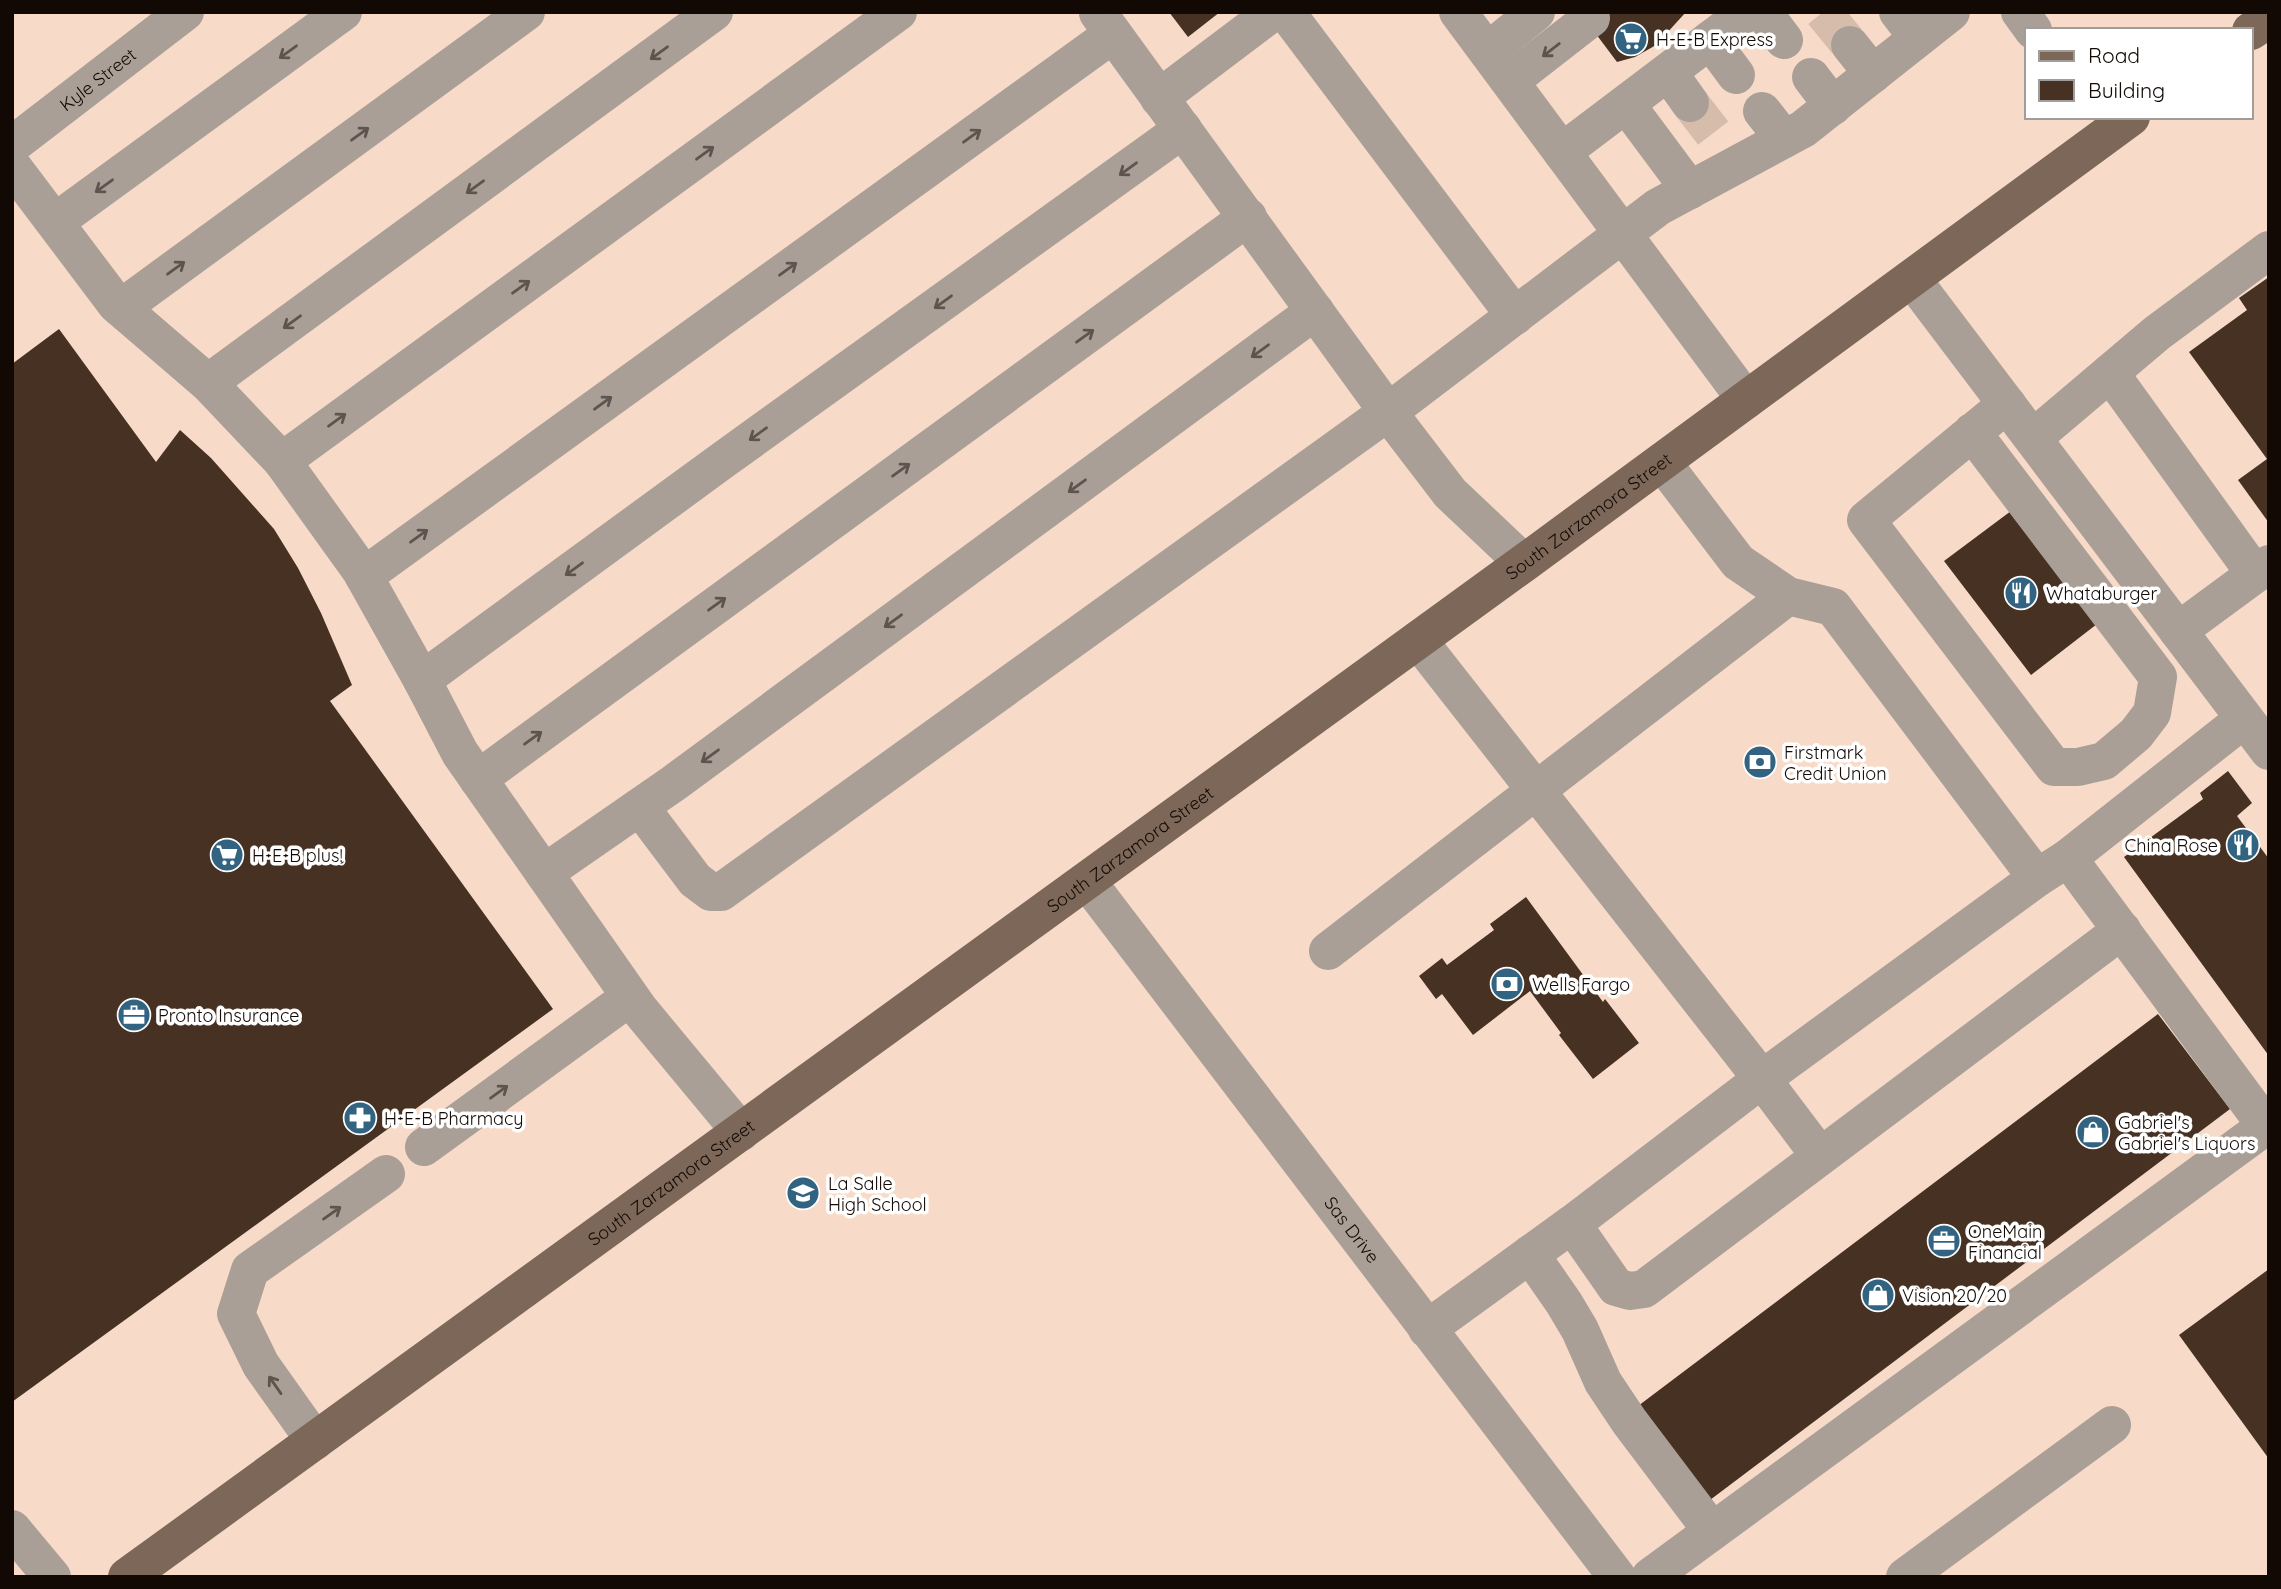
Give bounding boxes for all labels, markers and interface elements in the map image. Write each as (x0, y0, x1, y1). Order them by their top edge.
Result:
supermarket icon: H-E-B Express (1612, 20, 1650, 58)
place label: H-E-B Express (1656, 28, 1773, 51)
legend (2025, 28, 2253, 119)
one-way arrow (1542, 42, 1560, 57)
text: Road (2088, 42, 2140, 68)
street label: Kyle Street (55, 43, 140, 116)
one-way arrow (279, 45, 297, 60)
one-way arrow (650, 45, 669, 60)
text: Building (2088, 77, 2165, 103)
one-way arrow (350, 126, 369, 141)
one-way arrow (962, 129, 981, 143)
one-way arrow (695, 145, 714, 160)
one-way arrow (1118, 161, 1137, 176)
one-way arrow (95, 179, 114, 194)
one-way arrow (466, 180, 485, 194)
one-way arrow (166, 260, 185, 275)
one-way arrow (778, 262, 797, 277)
one-way arrow (511, 279, 530, 294)
one-way arrow (934, 295, 953, 309)
one-way arrow (283, 314, 302, 329)
one-way arrow (1075, 329, 1094, 343)
one-way arrow (1251, 344, 1270, 359)
one-way arrow (593, 396, 612, 410)
one-way arrow (327, 413, 346, 428)
one-way arrow (749, 427, 768, 442)
street label: South Zarzamora Street (1501, 447, 1676, 584)
one-way arrow (891, 463, 910, 478)
one-way arrow (1068, 479, 1086, 494)
one-way arrow (409, 529, 428, 543)
one-way arrow (565, 561, 584, 576)
restaurant icon: Whataburger (2002, 574, 2040, 612)
place label: Whataburger (2046, 582, 2157, 605)
one-way arrow (707, 597, 726, 612)
one-way arrow (885, 614, 903, 629)
one-way arrow (524, 731, 542, 746)
place label: Firstmark Credit Union (1784, 741, 1887, 785)
bank icon: Firstmark Credit Union (1741, 743, 1779, 781)
one-way arrow (701, 749, 720, 764)
street label: South Zarzamora Street (1042, 781, 1218, 917)
restaurant icon: China Rose (2224, 826, 2262, 864)
place label: China Rose (2124, 834, 2218, 857)
supermarket icon: H-E-B plus! (208, 836, 246, 874)
place label: H-E-B plus! (252, 844, 343, 867)
bank icon: Wells Fargo (1488, 965, 1526, 1003)
place label: Wells Fargo (1532, 973, 1630, 996)
office icon: Pronto Insurance (115, 996, 153, 1034)
place label: Pronto Insurance (158, 1004, 299, 1027)
one-way arrow (489, 1085, 508, 1099)
pharmacy icon: H-E-B Pharmacy (341, 1099, 379, 1137)
place label: H-E-B Pharmacy (384, 1107, 524, 1130)
place label: Gabriel's Gabriel's Liquors (2118, 1111, 2255, 1155)
shop icon: Gabriel's Gabriel's Liquors (2074, 1113, 2112, 1151)
street label: South Zarzamora Street (583, 1114, 759, 1250)
place label: La Salle High School (828, 1172, 927, 1216)
school or university icon: La Salle High School (784, 1174, 822, 1212)
street label: Sas Drive (1320, 1192, 1385, 1267)
one-way arrow (322, 1206, 341, 1220)
place label: OneMain Financial (1968, 1220, 2042, 1264)
office icon: OneMain Financial (1925, 1222, 1963, 1260)
shop icon: Vision 20/20 (1859, 1276, 1897, 1314)
place label: Vision 20/20 (1902, 1284, 2007, 1307)
one-way arrow (268, 1376, 282, 1395)

